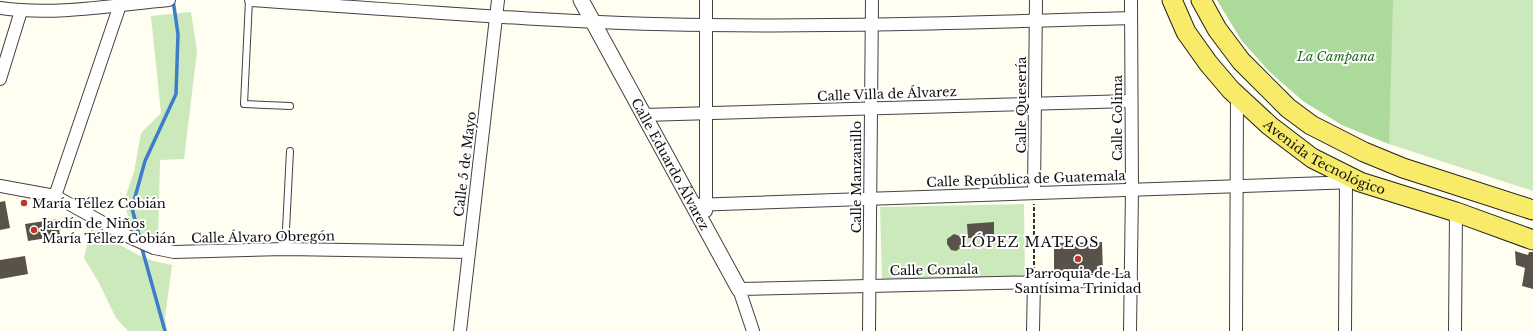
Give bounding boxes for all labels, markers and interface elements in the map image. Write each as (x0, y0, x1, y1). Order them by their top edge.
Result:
park label: La Campana (1296, 48, 1375, 65)
street label: Calle Quesería (1013, 56, 1030, 153)
street label: Calle Colima (1109, 74, 1126, 161)
street label: Calle Villa de Álvarez (817, 83, 957, 105)
street label: Calle Eduardo Álvarez (628, 95, 714, 233)
street label: Calle 5 de Mayo (450, 110, 480, 218)
street label: Avenida Tecnológico (1259, 115, 1388, 198)
street label: Calle Manzanillo (848, 121, 865, 233)
street label: Calle República de Guatemala (926, 167, 1127, 191)
place label: María Téllez Cobián (32, 195, 166, 212)
marker: María Téllez Cobián (19, 198, 29, 208)
place label: Jardín de Niños María Téllez Cobián (40, 215, 176, 247)
marker: Jardín de Niños María Téllez Cobián (29, 225, 39, 235)
street label: Calle Álvaro Obregón (191, 227, 335, 247)
district label: LÓPEZ MATEOS (961, 233, 1099, 251)
marker: Parroquia de La Santísima Trinidad (1073, 254, 1083, 264)
street label: Calle Comala (889, 261, 979, 279)
place label: Parroquia de La Santísima Trinidad (1015, 265, 1142, 297)

